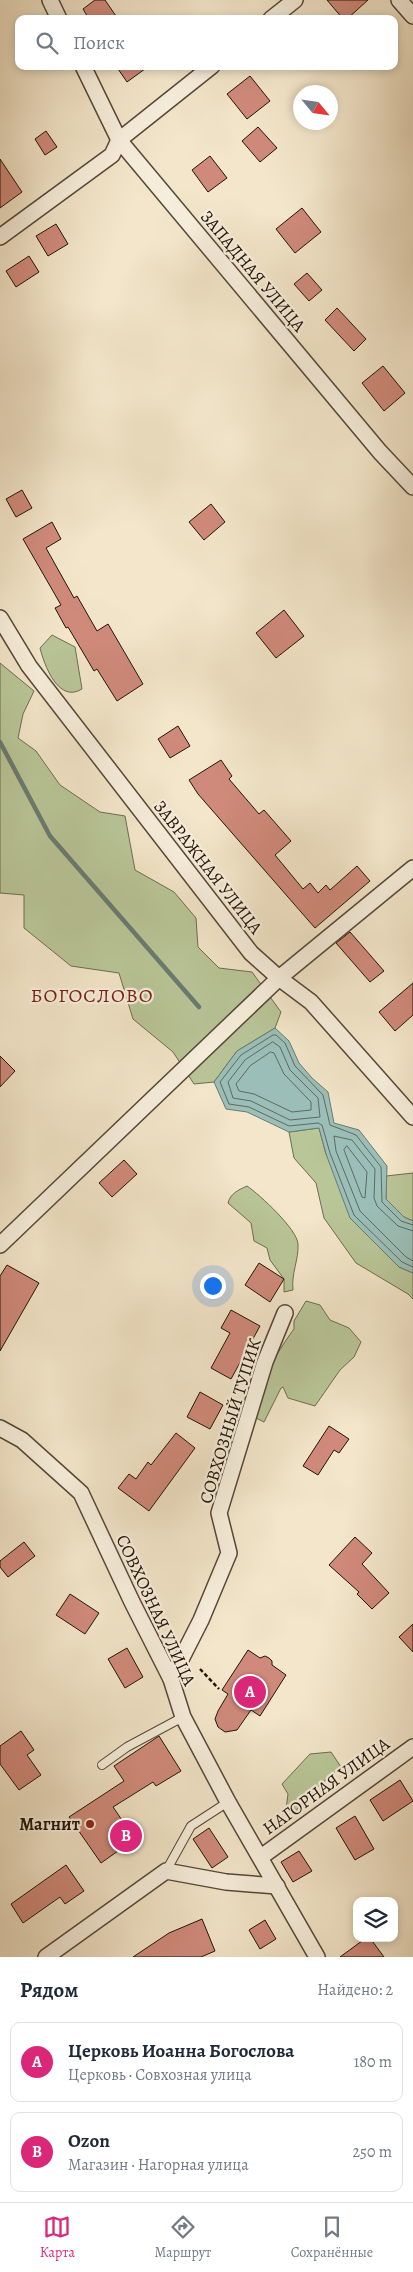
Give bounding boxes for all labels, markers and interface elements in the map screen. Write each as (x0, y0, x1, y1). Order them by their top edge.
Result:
search box (15, 15, 398, 70)
icon: search (33, 29, 61, 57)
text: Поиск (73, 30, 125, 56)
north arrow (293, 85, 338, 130)
street label: ЗАПАДНАЯ УЛИЦА (195, 205, 311, 337)
street label: ЗАВРАЖНАЯ УЛИЦА (148, 795, 268, 939)
district label: БОГОСЛОВО (30, 982, 154, 1009)
your location (200, 1273, 226, 1299)
street label: СОВХОЗНЫЙ ТУПИК (193, 1335, 267, 1506)
street label: СОВХОЗНАЯ УЛИЦА (110, 1531, 202, 1690)
pin: A (234, 1673, 266, 1711)
street label: НАГОРНАЯ УЛИЦА (258, 1732, 395, 1840)
place label: Магнит (19, 1812, 80, 1836)
pin: B (110, 1817, 142, 1855)
marker: Магнит (84, 1818, 96, 1830)
map controls (353, 1897, 398, 1942)
button: layers (353, 1897, 398, 1942)
text: Рядом (20, 1976, 78, 2004)
text: Найдено: 2 (317, 1979, 393, 2001)
text: Церковь Иоанна Богослова (68, 2038, 294, 2064)
text: A (32, 2051, 42, 2073)
text: 180 m (354, 2051, 392, 2073)
text: Церковь · Совхозная улица (68, 2064, 252, 2086)
text: Ozon (68, 2128, 110, 2154)
text: B (32, 2141, 42, 2163)
text: 250 m (353, 2141, 392, 2163)
text: Магазин · Нагорная улица (68, 2154, 249, 2176)
tab: Карта (40, 2213, 75, 2262)
tab: Маршрут (155, 2213, 211, 2262)
tab: Сохранённые (291, 2213, 373, 2262)

